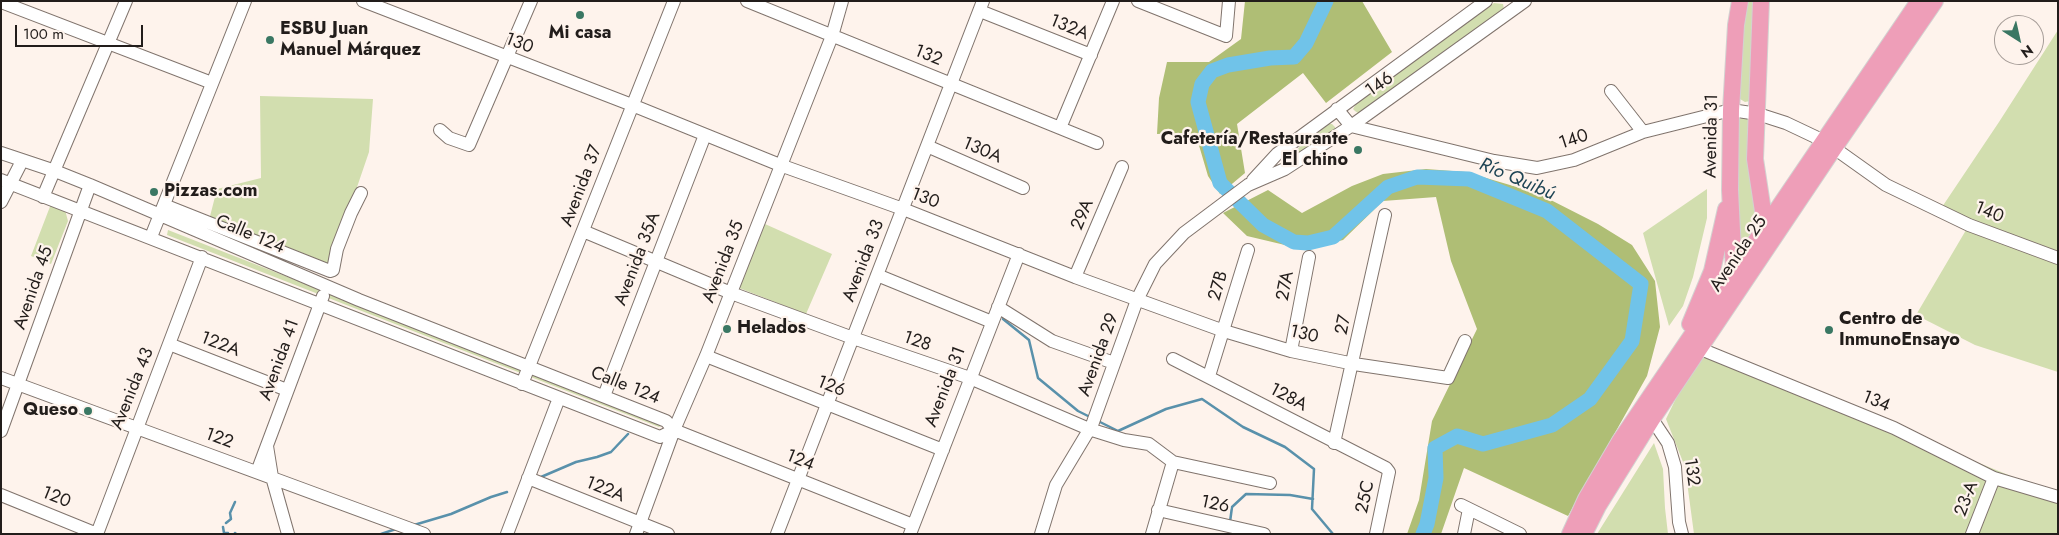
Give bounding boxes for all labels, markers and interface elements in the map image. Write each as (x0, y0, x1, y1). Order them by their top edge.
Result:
marker: Mi casa (574, 9, 586, 21)
street label: 132A (1046, 10, 1092, 46)
scale bar (18, 15, 145, 47)
north arrow (1994, 15, 2044, 65)
place label: ESBU Juan Manuel Márquez (280, 19, 421, 62)
text: 100 m (23, 23, 64, 45)
place label: Mi casa (549, 23, 611, 45)
street label: 130 (502, 29, 536, 59)
marker: ESBU Juan Manuel Márquez (264, 34, 276, 46)
text: N (2017, 40, 2037, 63)
street label: 132 (911, 41, 945, 71)
street label: 146 (1362, 68, 1398, 102)
street label: Avenida 31 (1700, 94, 1724, 178)
street label: 140 (1557, 125, 1591, 155)
place label: Cafetería/Restaurante El chino (1161, 129, 1348, 172)
street label: 130A (959, 133, 1005, 169)
street label: Avenida 37 (557, 142, 607, 230)
marker: Cafetería/Restaurante El chino (1352, 144, 1364, 156)
water label: Río Quibú (1476, 154, 1558, 206)
place label: Pizzas.com (164, 181, 257, 203)
street label: 130 (908, 184, 942, 214)
marker: Pizzas.com (148, 186, 160, 198)
street label: 29A (1067, 196, 1099, 234)
street label: 140 (1971, 197, 2007, 229)
street label: Avenida 35A (610, 209, 666, 309)
street label: Calle 124 (212, 211, 288, 259)
street label: Avenida 25 (1706, 212, 1772, 296)
street label: Avenida 33 (839, 217, 889, 305)
street label: Avenida 35 (698, 218, 750, 306)
street label: Avenida 45 (10, 243, 58, 333)
street label: 27B (1205, 269, 1233, 303)
street label: 27A (1273, 269, 1299, 303)
place label: Centro de InmunoEnsayo (1839, 309, 1960, 352)
street label: Avenida 29 (1074, 310, 1124, 400)
street label: 27 (1331, 313, 1357, 337)
street label: Avenida 41 (255, 316, 305, 404)
place label: Helados (737, 318, 806, 340)
street label: 130 (1288, 321, 1320, 349)
marker: Helados (721, 323, 733, 335)
marker: Centro de InmunoEnsayo (1823, 324, 1835, 336)
street label: 128 (900, 327, 934, 357)
street label: 122A (197, 328, 243, 362)
street label: Avenida 31 (921, 344, 971, 430)
street label: Avenida 43 (107, 345, 159, 433)
street label: Calle 124 (587, 362, 663, 410)
street label: 126 (814, 372, 848, 402)
street label: 128A (1265, 379, 1311, 417)
street label: 134 (1859, 387, 1893, 417)
place label: Queso (23, 400, 78, 422)
marker: Queso (82, 405, 94, 417)
street label: 122 (202, 424, 236, 454)
street label: 124 (783, 446, 817, 476)
street label: 132 (1678, 457, 1704, 487)
street label: 122A (582, 472, 628, 508)
street label: 23-A (1951, 478, 1983, 520)
street label: 25C (1352, 479, 1380, 515)
street label: 120 (38, 483, 74, 513)
street label: 126 (1199, 491, 1231, 519)

